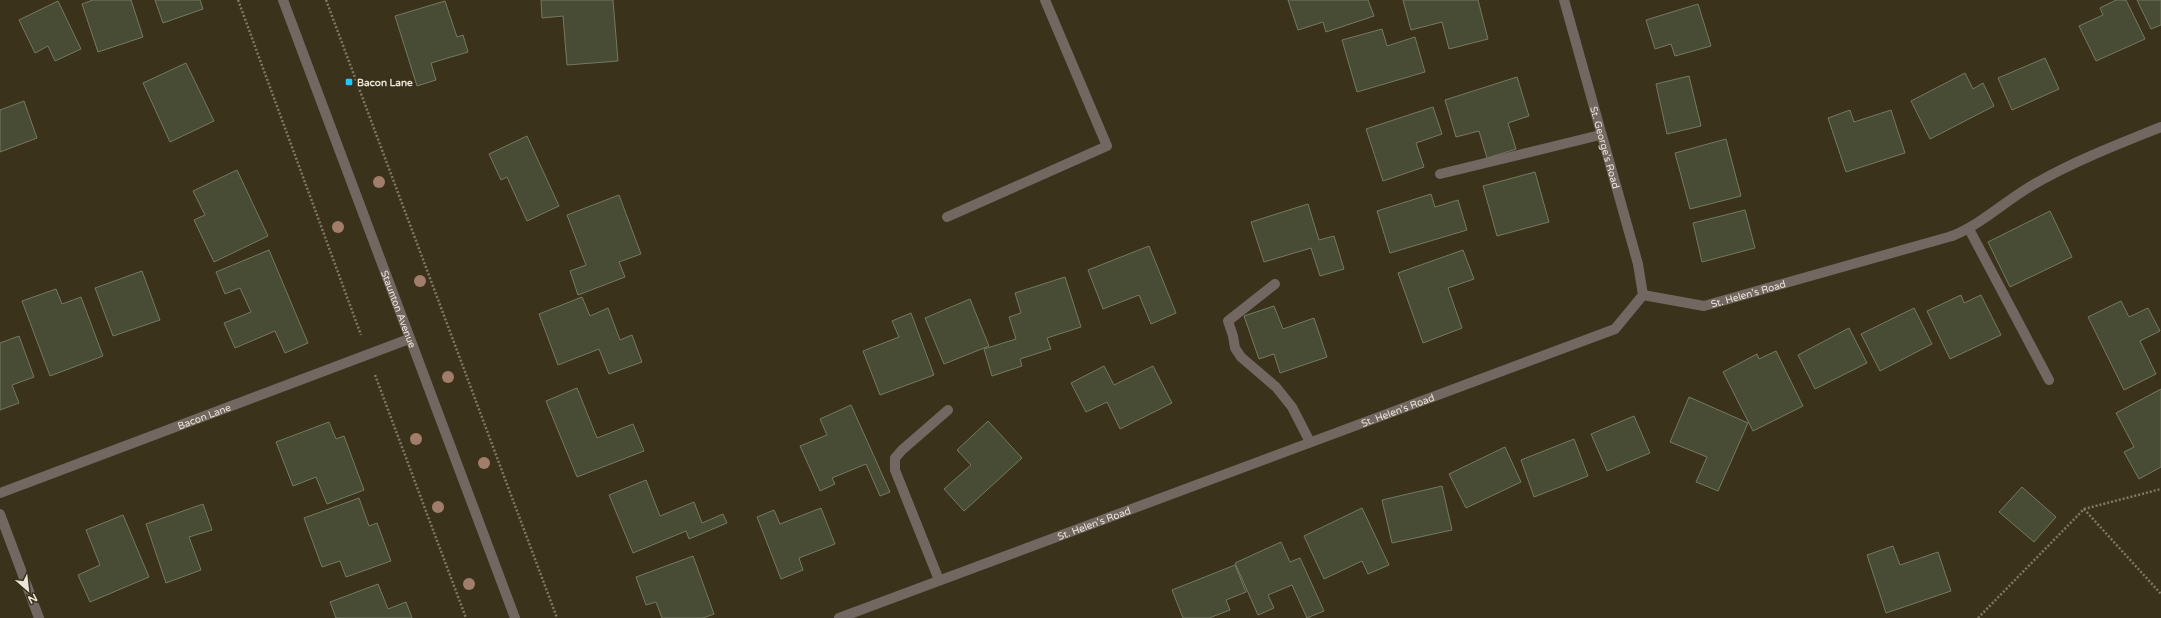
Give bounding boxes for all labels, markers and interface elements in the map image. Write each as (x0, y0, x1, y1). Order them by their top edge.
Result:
marker: Bacon Lane (344, 77, 354, 87)
place label: Bacon Lane (357, 77, 413, 89)
street label: St. George's Road (1587, 105, 1622, 190)
street label: Staunton Avenue (378, 269, 418, 350)
street label: St. Helen's Road (1710, 278, 1787, 311)
street label: St. Helen's Road (1360, 392, 1436, 430)
street label: Bacon Lane (176, 402, 233, 433)
street label: St. Helen's Road (1056, 505, 1132, 543)
north arrow (8, 570, 48, 610)
text: N (26, 591, 39, 606)

